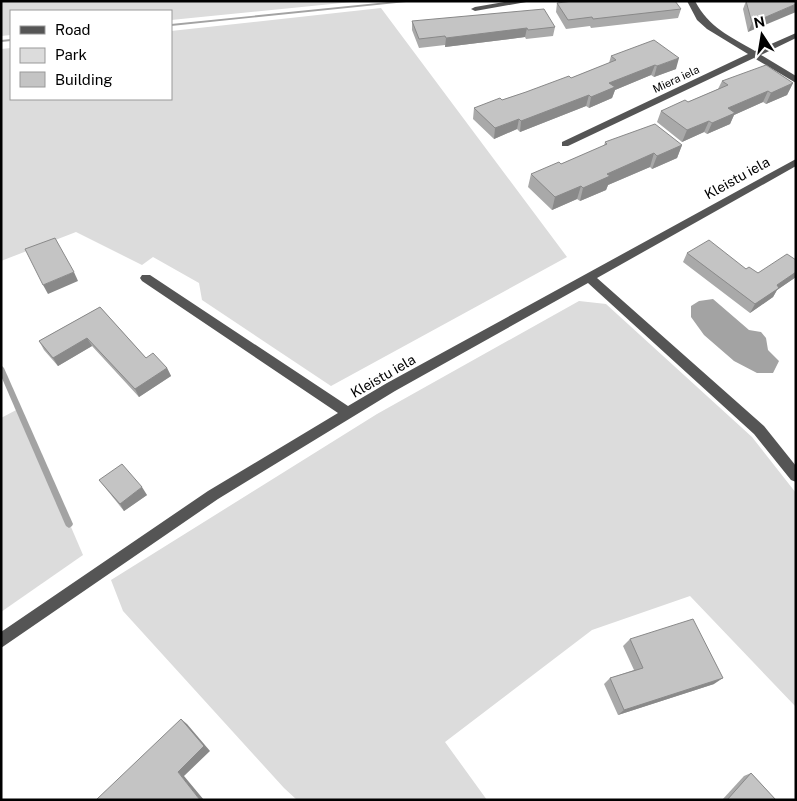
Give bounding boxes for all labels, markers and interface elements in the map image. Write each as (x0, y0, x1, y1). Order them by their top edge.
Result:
legend (10, 10, 172, 100)
north arrow (737, 10, 787, 60)
text: N (752, 13, 766, 31)
text: Road (55, 21, 91, 38)
text: Park (55, 46, 87, 63)
street label: Miera iela (651, 63, 701, 95)
text: Building (55, 71, 113, 88)
street label: Kleistu iela (702, 154, 772, 202)
street label: Kleistu iela (348, 351, 418, 401)

